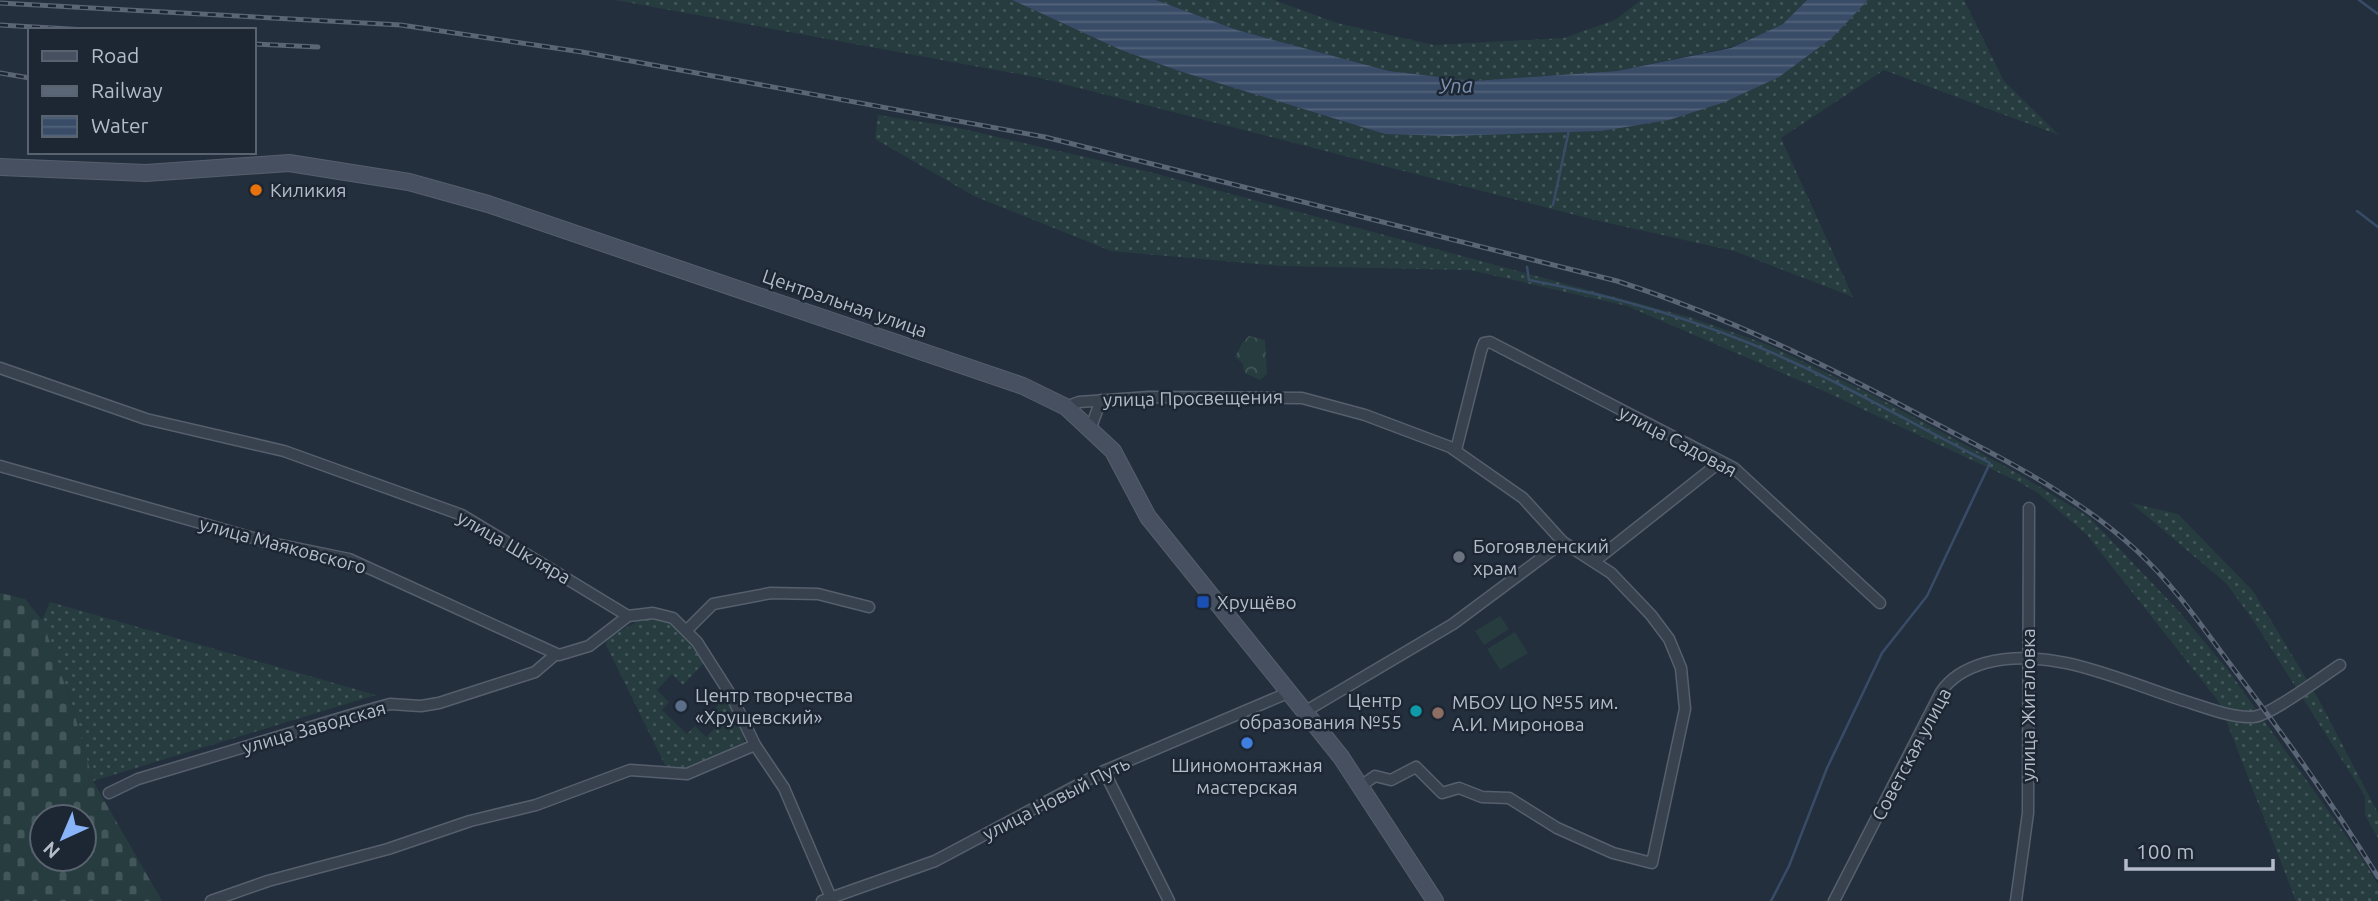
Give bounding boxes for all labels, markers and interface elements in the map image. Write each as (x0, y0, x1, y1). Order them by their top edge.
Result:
legend (28, 28, 256, 154)
text: Road (91, 43, 139, 67)
water label: Упа (1438, 72, 1473, 98)
text: Railway (91, 78, 163, 102)
text: Water (91, 113, 149, 137)
place label: Киликия (270, 179, 346, 201)
marker: Киликия (248, 182, 264, 198)
street label: Центральная улица (760, 264, 930, 342)
street label: улица Просвещения (1103, 385, 1283, 411)
street label: улица Садовая (1615, 401, 1741, 481)
street label: улица Шкляра (453, 506, 575, 588)
street label: улица Маяковского (197, 512, 369, 578)
place label: Богоявленский храм (1473, 535, 1609, 579)
marker: Богоявленский храм (1451, 549, 1467, 565)
place label: Хрущёво (1217, 591, 1297, 613)
marker: Хрущёво (1195, 594, 1211, 610)
street label: улица Жигаловка (2017, 628, 2039, 782)
place label: Центр творчества «Хрущевский» (695, 684, 853, 728)
street label: Советская улица (1867, 684, 1955, 824)
place label: Центр образования №55 (1239, 689, 1402, 733)
place label: МБОУ ЦО №55 им. А.И. Миронова (1452, 691, 1618, 735)
street label: улица Заводская (240, 696, 388, 758)
marker: Центр творчества «Хрущевский» (673, 698, 689, 714)
marker: Центр образования №55 (1408, 703, 1424, 719)
marker: МБОУ ЦО №55 им. А.И. Миронова (1430, 705, 1446, 721)
marker: Шиномонтажная мастерская (1239, 735, 1255, 751)
street label: улица Новый Путь (979, 751, 1133, 845)
place label: Шиномонтажная мастерская (1171, 754, 1323, 798)
north arrow (28, 803, 98, 873)
scale bar (2126, 828, 2273, 872)
text: N (38, 837, 64, 863)
text: 100 m (2136, 839, 2194, 863)

